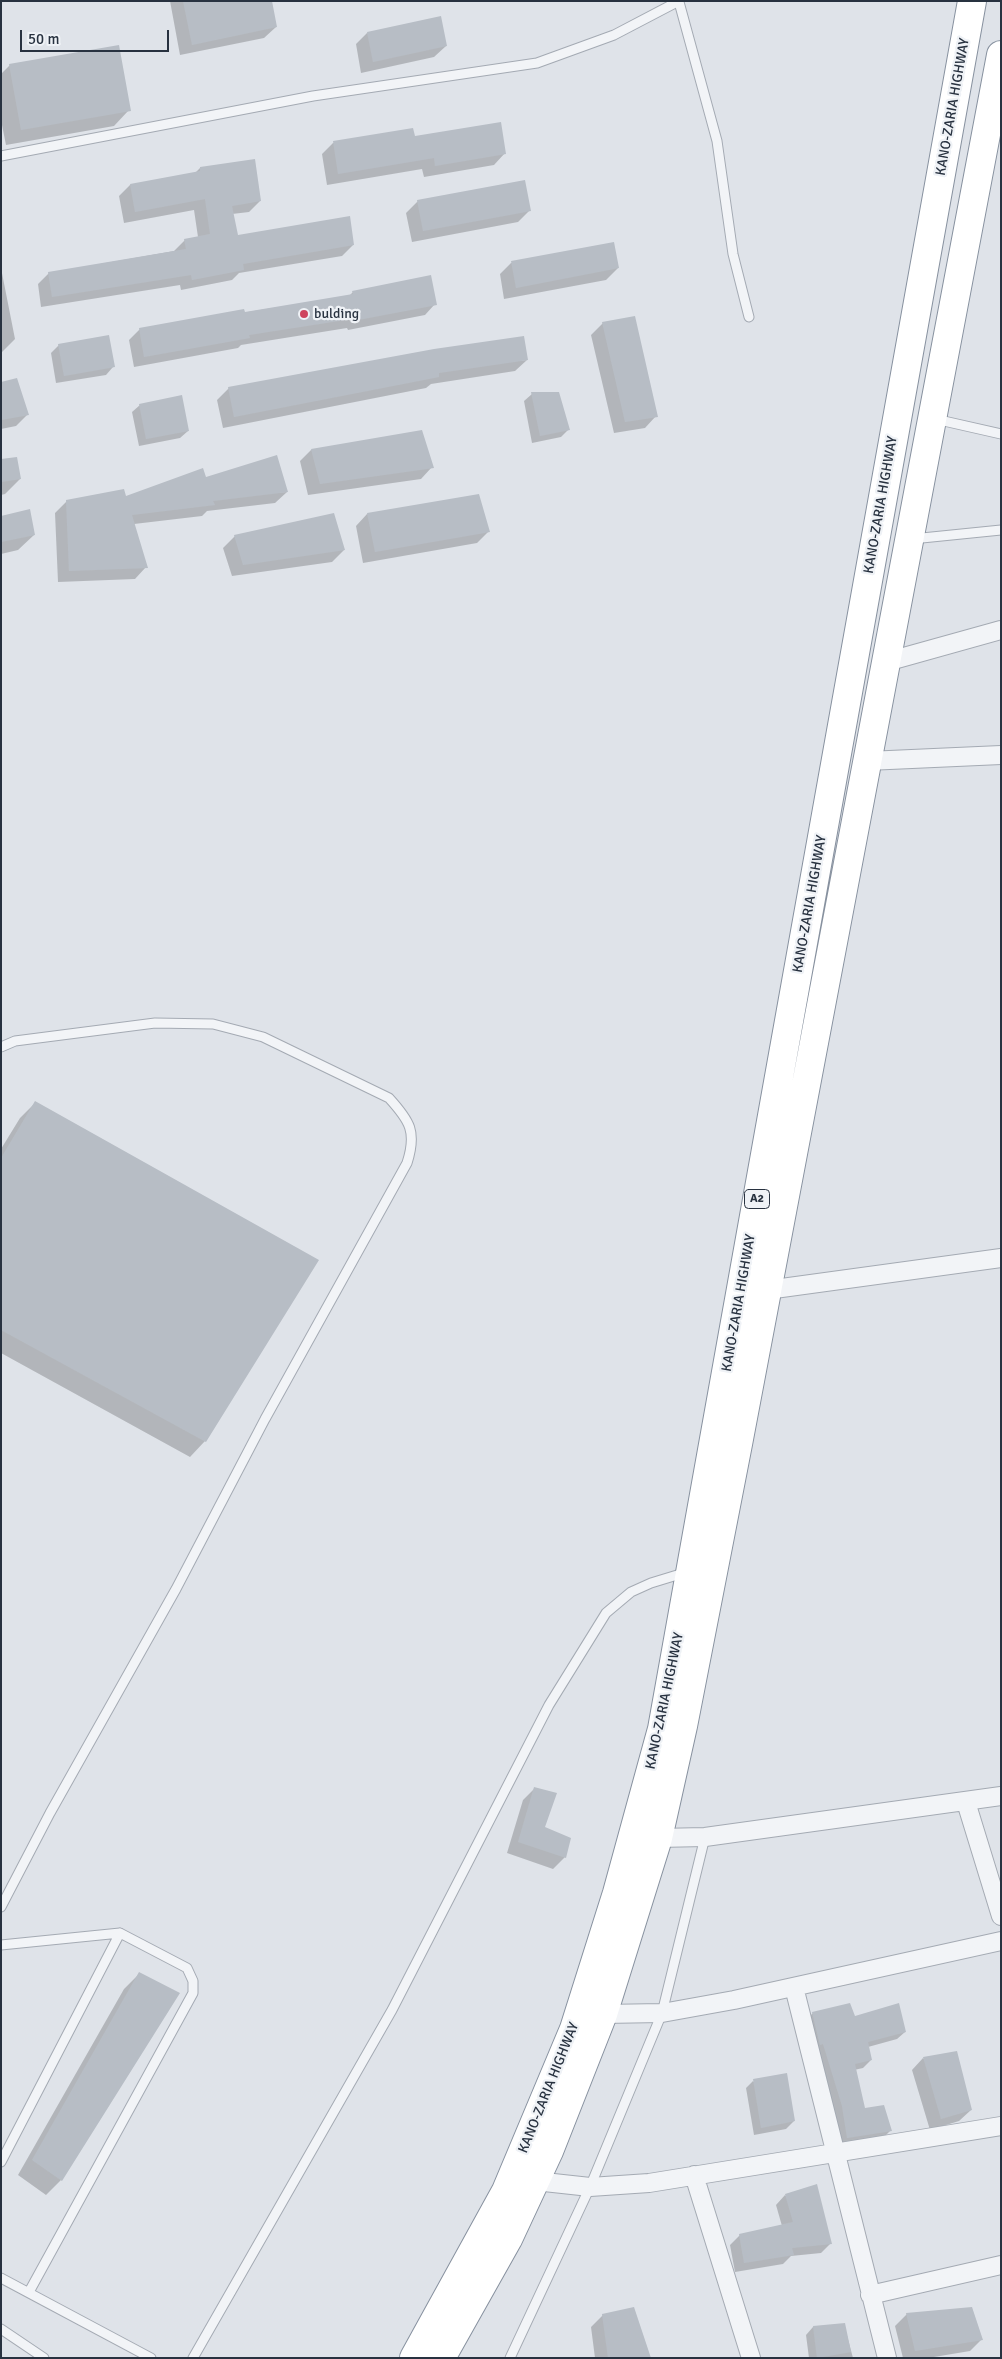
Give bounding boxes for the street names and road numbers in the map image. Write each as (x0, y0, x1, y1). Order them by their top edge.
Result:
street label: KANO-ZARIA HIGHWAY (933, 37, 973, 177)
street label: KANO-ZARIA HIGHWAY (861, 435, 901, 575)
street label: KANO-ZARIA HIGHWAY (790, 834, 830, 974)
road number: A2 (744, 1190, 770, 1208)
street label: KANO-ZARIA HIGHWAY (719, 1233, 759, 1373)
street label: KANO-ZARIA HIGHWAY (642, 1631, 688, 1771)
street label: KANO-ZARIA HIGHWAY (515, 2020, 583, 2156)

